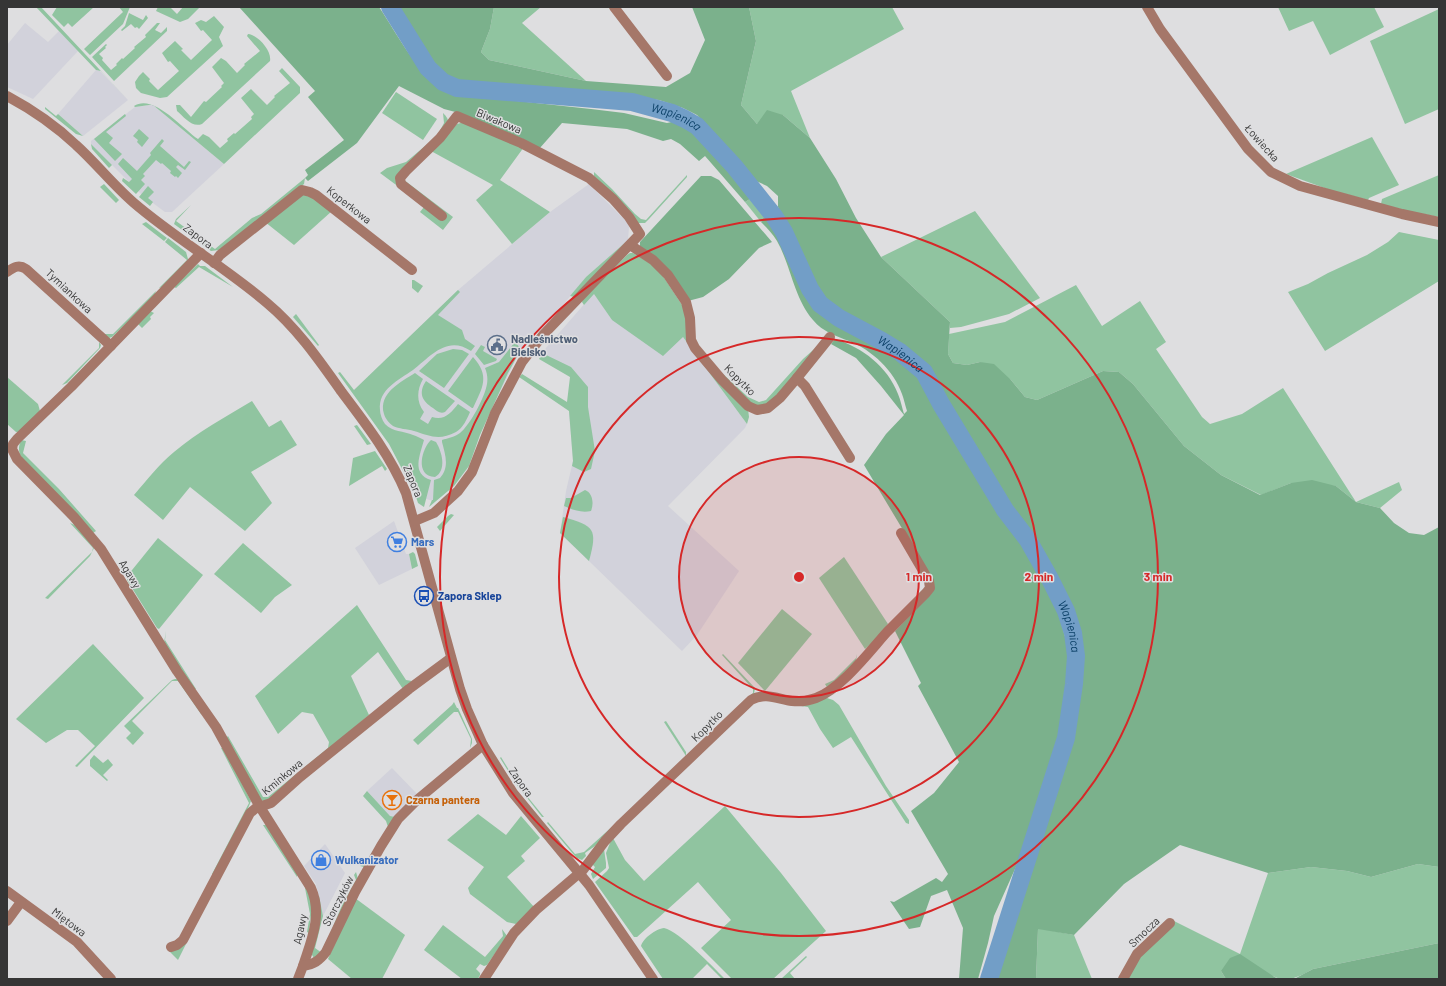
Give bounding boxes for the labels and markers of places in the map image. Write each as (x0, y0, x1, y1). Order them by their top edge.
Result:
place label: Nadleśnictwo Bielsko (511, 332, 578, 358)
public building icon: Nadleśnictwo Bielsko (486, 334, 508, 356)
supermarket icon: Mars (386, 531, 408, 553)
place label: Mars (411, 535, 435, 548)
centre of rings (792, 570, 806, 584)
bus stop icon: Zapora Sklep (413, 585, 435, 607)
place label: Zapora Sklep (438, 589, 502, 602)
bar icon: Czarna pantera (381, 789, 403, 811)
place label: Czarna pantera (406, 793, 480, 806)
shop icon: Wulkanizator (310, 849, 332, 871)
place label: Wulkanizator (335, 853, 399, 866)

